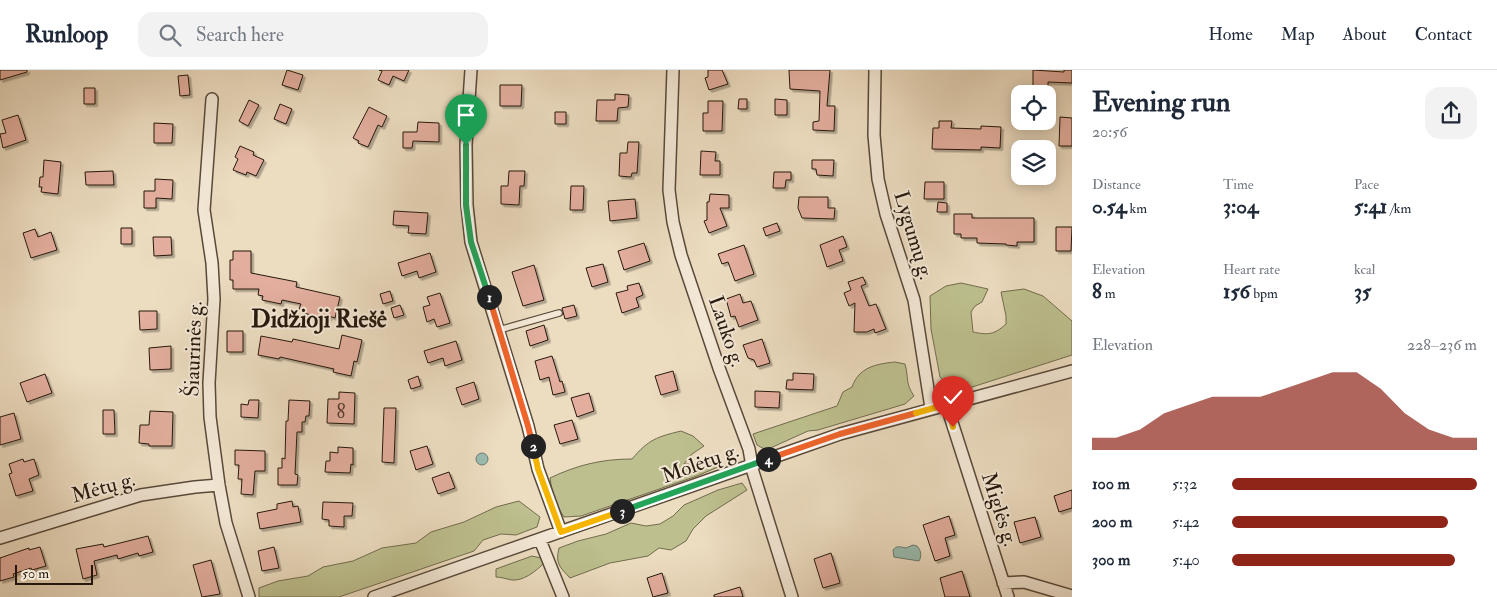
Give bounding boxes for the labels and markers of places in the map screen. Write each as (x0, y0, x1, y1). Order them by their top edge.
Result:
pin (445, 94, 487, 145)
pin: 1 (476, 284, 502, 310)
pin (932, 376, 974, 427)
pin: 2 (520, 434, 546, 458)
pin: 4 (756, 446, 780, 472)
pin: 3 (610, 498, 634, 524)

